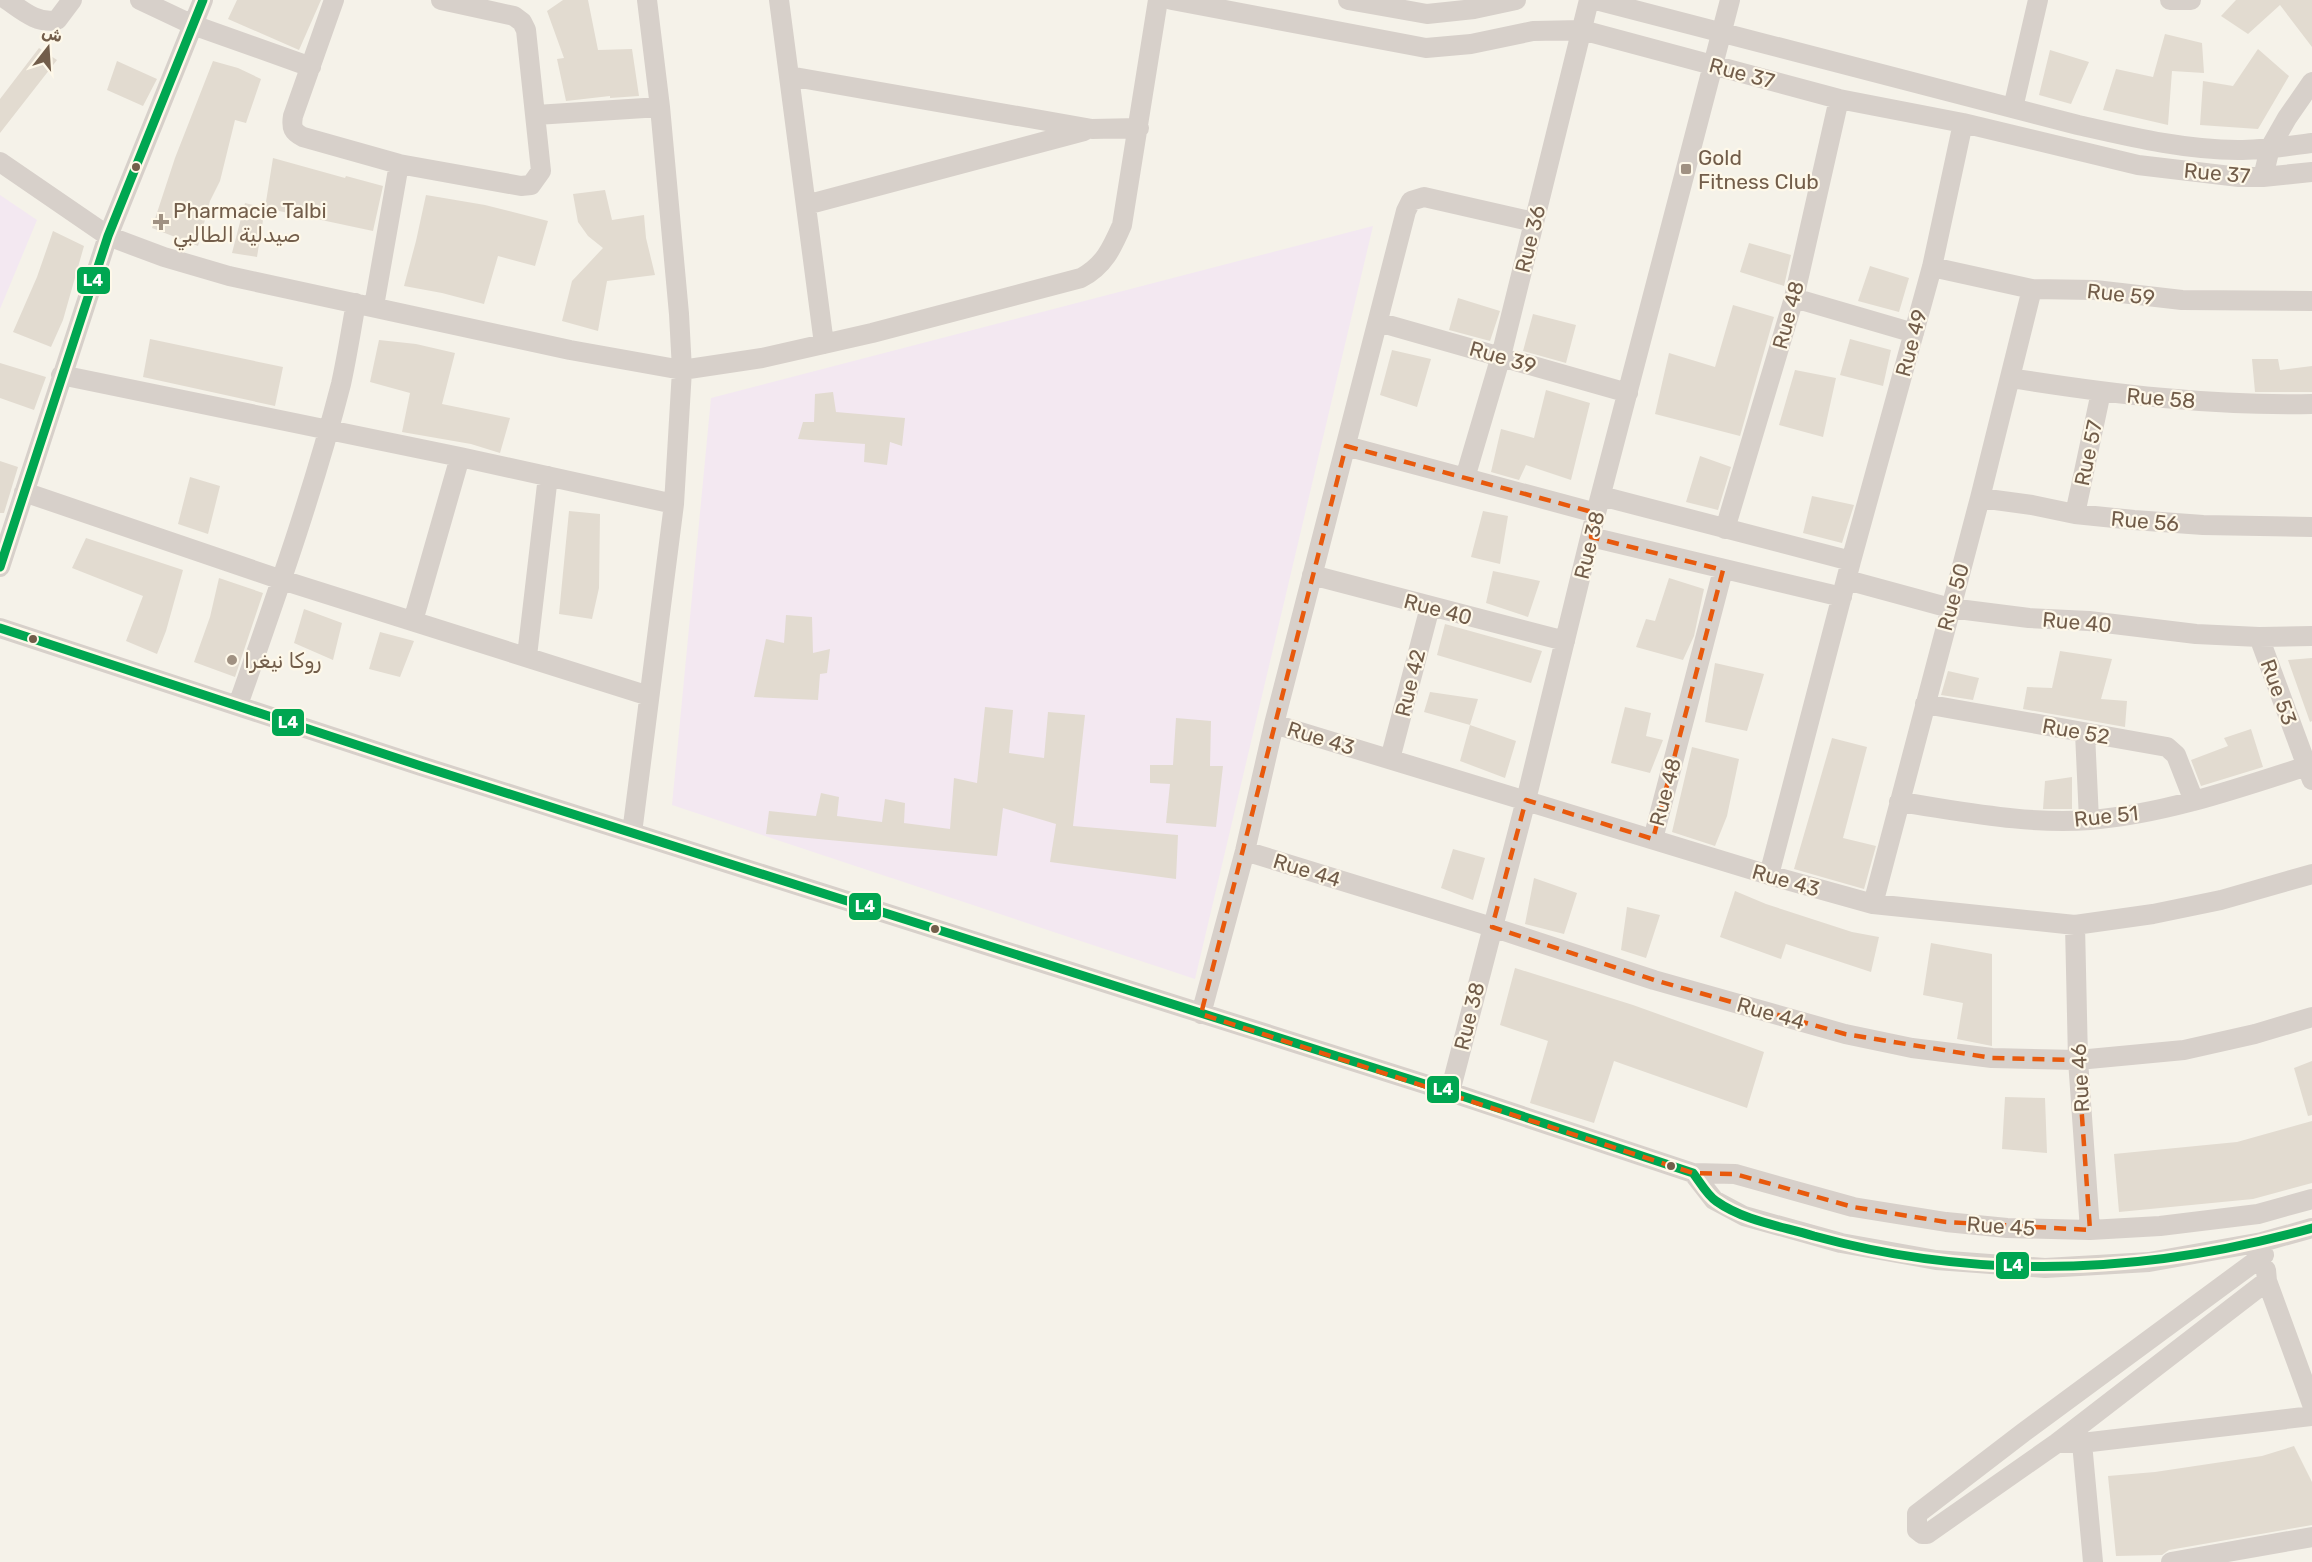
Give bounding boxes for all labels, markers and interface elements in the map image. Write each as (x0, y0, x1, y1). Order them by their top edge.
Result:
north arrow (18, 18, 78, 78)
text: ش (40, 22, 65, 46)
street label: Rue 37 (1707, 52, 1778, 94)
place label: Gold Fitness Club (1698, 145, 1819, 194)
street label: Rue 37 (2183, 158, 2252, 188)
unlabelled marker (130, 161, 142, 173)
marker: Gold Fitness Club (1679, 162, 1693, 176)
place label: Pharmacie Talbi صيدلية الطالبي (173, 198, 327, 251)
street label: Rue 36 (1510, 203, 1550, 275)
marker: Pharmacie Talbi صيدلية الطالبي (154, 215, 168, 229)
line badge: L4 (76, 266, 111, 295)
text: L4 (83, 271, 103, 290)
street label: Rue 48 (1767, 278, 1809, 352)
street label: Rue 59 (2086, 278, 2156, 310)
street label: Rue 49 (1890, 307, 1932, 379)
street label: Rue 39 (1467, 336, 1539, 378)
street label: Rue 58 (2125, 383, 2197, 413)
street label: Rue 57 (2069, 418, 2107, 488)
street label: Rue 56 (2110, 506, 2180, 536)
street label: Rue 38 (1568, 508, 1610, 582)
street label: Rue 50 (1932, 560, 1974, 634)
street label: Rue 40 (1401, 588, 1475, 630)
street label: Rue 40 (2041, 607, 2113, 637)
unlabelled marker (27, 633, 39, 645)
street label: Rue 42 (1390, 647, 1430, 719)
place label: روكا نيغرا (244, 648, 321, 674)
marker: روكا نيغرا (225, 653, 239, 667)
street label: Rue 53 (2256, 656, 2302, 728)
line badge: L4 (271, 708, 305, 737)
text: L4 (278, 713, 298, 732)
street label: Rue 52 (2040, 713, 2112, 749)
street label: Rue 43 (1284, 716, 1358, 760)
street label: Rue 48 (1644, 755, 1686, 829)
street label: Rue 51 (2073, 800, 2139, 832)
street label: Rue 44 (1270, 848, 1344, 892)
street label: Rue 43 (1749, 858, 1823, 902)
line badge: L4 (848, 892, 882, 921)
text: L4 (855, 897, 875, 916)
unlabelled marker (929, 923, 941, 935)
street label: Rue 38 (1448, 979, 1490, 1053)
street label: Rue 44 (1734, 991, 1808, 1035)
street label: Rue 46 (2066, 1043, 2094, 1113)
line badge: L4 (1426, 1075, 1460, 1104)
text: L4 (1433, 1080, 1453, 1099)
unlabelled marker (1665, 1160, 1677, 1172)
street label: Rue 45 (1966, 1211, 2036, 1241)
line badge: L4 (1995, 1251, 2030, 1280)
text: L4 (2003, 1256, 2023, 1275)

